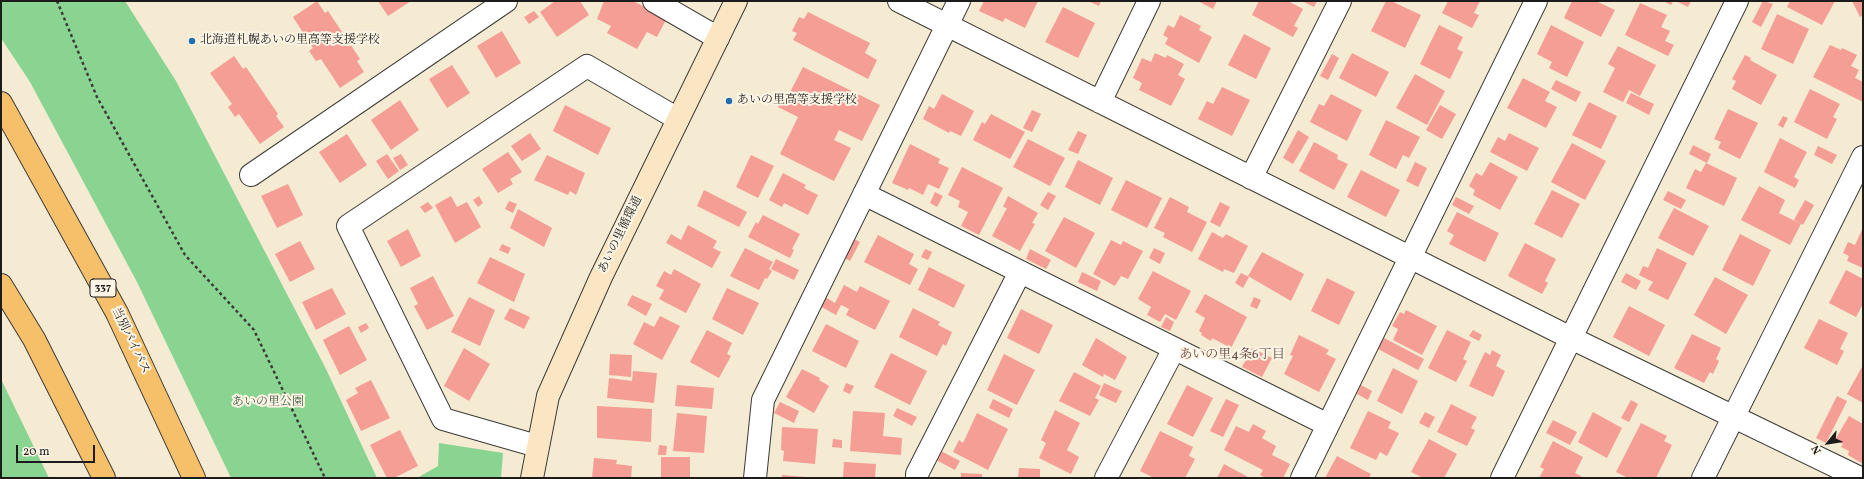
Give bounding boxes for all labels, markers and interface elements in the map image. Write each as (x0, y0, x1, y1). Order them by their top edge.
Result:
place label: 北海道札幌あいの里高等支援学校 (200, 34, 380, 48)
marker: 北海道札幌あいの里高等支援学校 (187, 36, 197, 46)
place label: あいの里高等支援学校 (737, 94, 857, 108)
marker: あいの里高等支援学校 (724, 96, 734, 106)
street label: あいの里循環通 (596, 194, 646, 276)
road number: 337 (90, 279, 116, 297)
street label: 当別バイパス (108, 305, 152, 377)
district label: あいの里4条6丁目 (1179, 348, 1285, 364)
park label: あいの里公園 (232, 396, 304, 410)
north arrow (1808, 423, 1848, 463)
scale bar (18, 437, 97, 463)
text: N (1809, 442, 1826, 456)
text: 20 m (23, 444, 50, 460)

